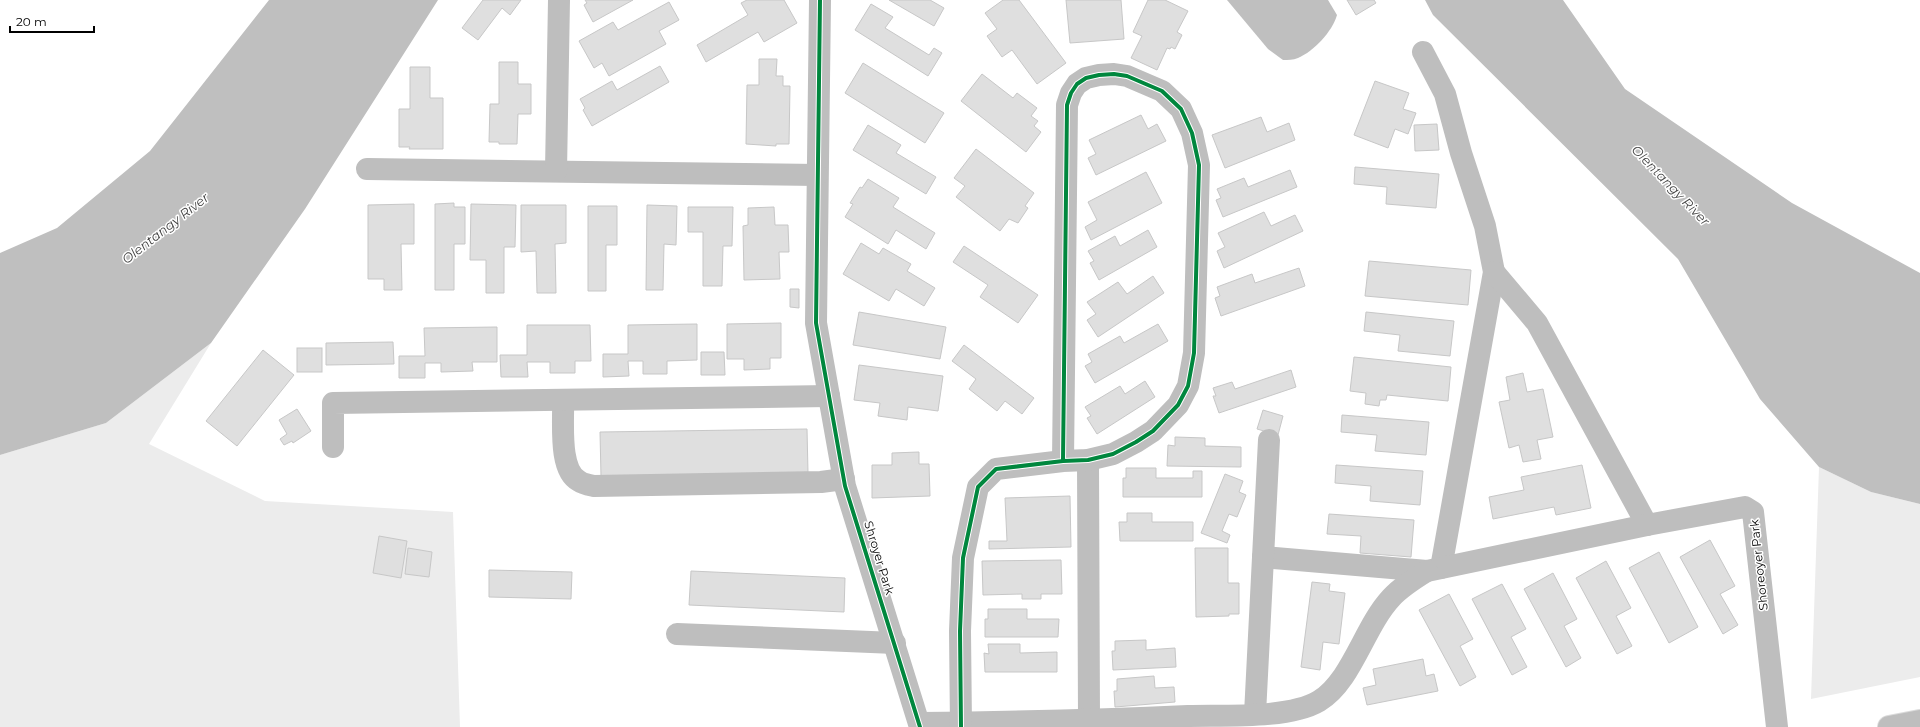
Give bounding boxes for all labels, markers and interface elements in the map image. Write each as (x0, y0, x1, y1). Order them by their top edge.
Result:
scale bar (10, 8, 94, 34)
text: 20 m (16, 14, 47, 29)
water label: Olentangy River (1628, 141, 1714, 229)
water label: Olentangy River (118, 189, 212, 267)
street label: Shoreoyer Park (1746, 518, 1771, 611)
street label: Shroyer Park (861, 519, 898, 597)

